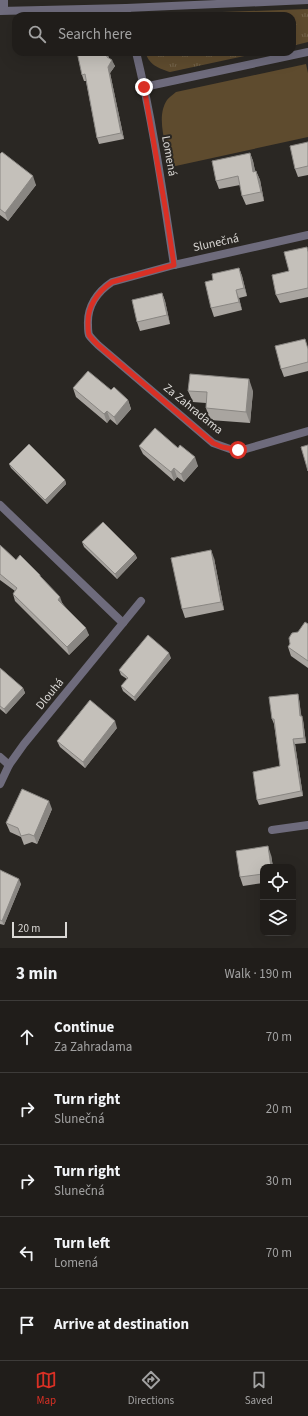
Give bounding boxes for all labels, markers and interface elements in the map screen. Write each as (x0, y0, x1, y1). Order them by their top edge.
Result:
search box (12, 12, 296, 56)
icon: search (26, 23, 48, 45)
text: Search here (58, 24, 132, 45)
route end (135, 78, 153, 96)
street label: Lomená (157, 134, 181, 178)
street label: Slunečná (191, 230, 241, 256)
street label: Za Zahradama (160, 380, 226, 438)
route start (229, 441, 247, 459)
street label: Dlouhá (32, 675, 68, 713)
map controls (260, 864, 296, 936)
button: locate (260, 864, 296, 900)
button: layers (260, 900, 296, 936)
scale bar (12, 920, 67, 939)
text: 20 m (18, 921, 40, 936)
text: 3 min (16, 962, 57, 986)
text: Walk · 190 m (224, 965, 292, 983)
text: Continue (54, 1017, 114, 1038)
icon: ahead (16, 1026, 38, 1048)
text: 70 m (266, 1028, 292, 1046)
text: Za Zahradama (54, 1038, 132, 1056)
text: Turn right (54, 1089, 120, 1110)
icon: right (16, 1098, 38, 1120)
text: 20 m (266, 1100, 292, 1118)
text: Slunečná (54, 1110, 104, 1128)
text: Turn right (54, 1161, 120, 1182)
icon: right (16, 1170, 38, 1192)
text: 30 m (266, 1172, 292, 1190)
text: Slunečná (54, 1182, 104, 1200)
text: Turn left (54, 1233, 110, 1254)
icon: left (16, 1242, 38, 1264)
text: 70 m (266, 1244, 292, 1262)
text: Lomená (54, 1254, 98, 1272)
icon: arrive (16, 1314, 38, 1336)
text: Arrive at destination (54, 1314, 189, 1335)
tab: Map (35, 1369, 57, 1408)
tab: Directions (128, 1369, 174, 1408)
tab: Saved (245, 1369, 273, 1408)

